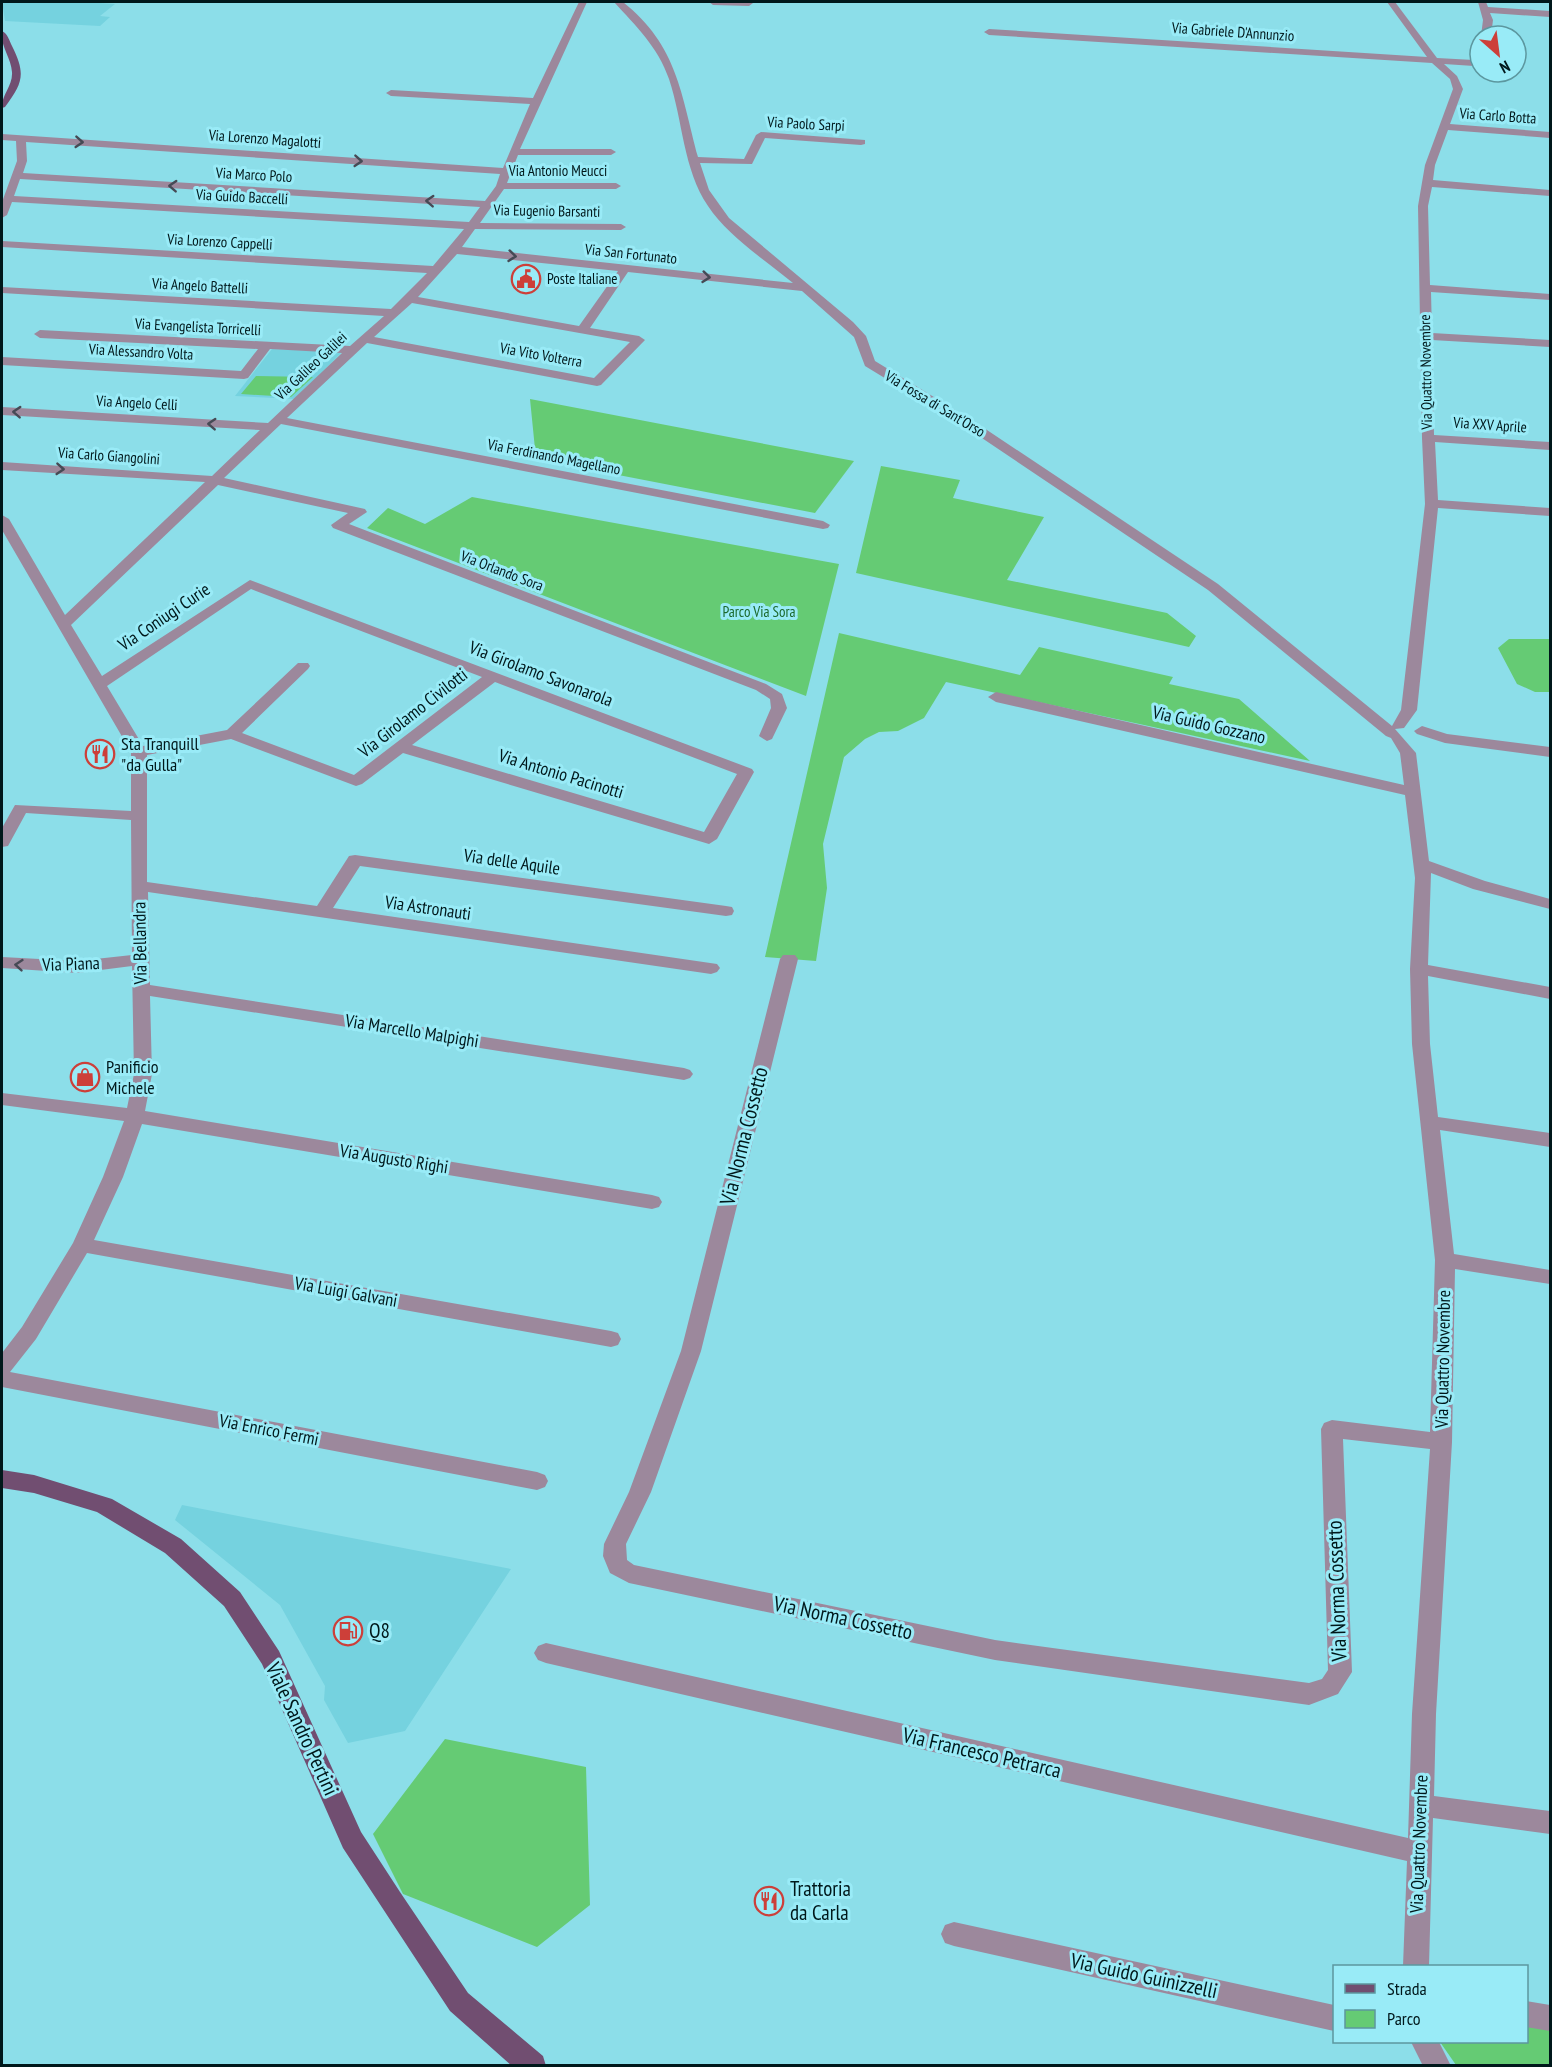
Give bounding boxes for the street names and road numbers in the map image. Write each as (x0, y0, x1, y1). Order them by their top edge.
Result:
street label: Via Gabriele D'Annunzio (1170, 18, 1295, 45)
street label: Via Carlo Botta (1458, 103, 1537, 128)
street label: Via Paolo Sarpi (766, 112, 845, 135)
street label: Via Lorenzo Magalotti (207, 125, 322, 152)
street label: Via Antonio Meucci (508, 161, 607, 180)
street label: Via Marco Polo (214, 163, 293, 186)
street label: Via Guido Baccelli (194, 185, 289, 208)
street label: Via Eugenio Barsanti (492, 200, 601, 221)
street label: Via Lorenzo Cappelli (166, 229, 273, 254)
street label: Via San Fortunato (583, 239, 678, 268)
street label: Via Angelo Battelli (151, 273, 249, 298)
street label: Via Evangelista Torricelli (133, 314, 262, 339)
street label: Via Quattro Novembre (1415, 314, 1436, 431)
street label: Via Galileo Galilei (270, 327, 351, 405)
street label: Via Vito Volterra (498, 338, 584, 371)
street label: Via Alessandro Volta (87, 339, 194, 364)
street label: Via Fossa di Sant'Orso (881, 366, 989, 441)
street label: Via Angelo Celli (95, 391, 178, 414)
street label: Via XXV Aprile (1452, 412, 1527, 437)
street label: Via Ferdinando Magellano (485, 434, 622, 479)
street label: Via Carlo Giangolini (56, 442, 161, 469)
street label: Via Orlando Sora (457, 546, 546, 595)
street label: Via Coniugi Curie (113, 577, 214, 656)
street label: Via Girolamo Savonarola (465, 635, 616, 712)
street label: Via Girolamo Civilotti (353, 663, 472, 763)
street label: Via Guido Gozzano (1149, 700, 1268, 749)
street label: Via Antonio Pacinotti (495, 743, 627, 803)
street label: Via delle Aquile (461, 843, 562, 880)
street label: Via Astronauti (383, 890, 473, 925)
street label: Via Bellandra (127, 902, 152, 985)
street label: Via Piana (41, 951, 100, 976)
street label: Via Marcello Malpighi (343, 1008, 480, 1052)
street label: Via Norma Cossetto (713, 1064, 774, 1209)
street label: Via Augusto Righi (337, 1138, 450, 1178)
street label: Via Luigi Galvani (292, 1271, 399, 1312)
street label: Via Quattro Novembre (1430, 1290, 1455, 1429)
street label: Via Enrico Fermi (216, 1408, 321, 1450)
street label: Via Norma Cossetto (1321, 1520, 1352, 1663)
street label: Via Norma Cossetto (770, 1589, 915, 1645)
street label: Viale Sandro Pertini (259, 1657, 345, 1800)
street label: Via Francesco Petrarca (899, 1721, 1064, 1784)
street label: Via Quattro Novembre (1405, 1775, 1432, 1914)
street label: Via Guido Guinizzelli (1067, 1947, 1220, 2004)

